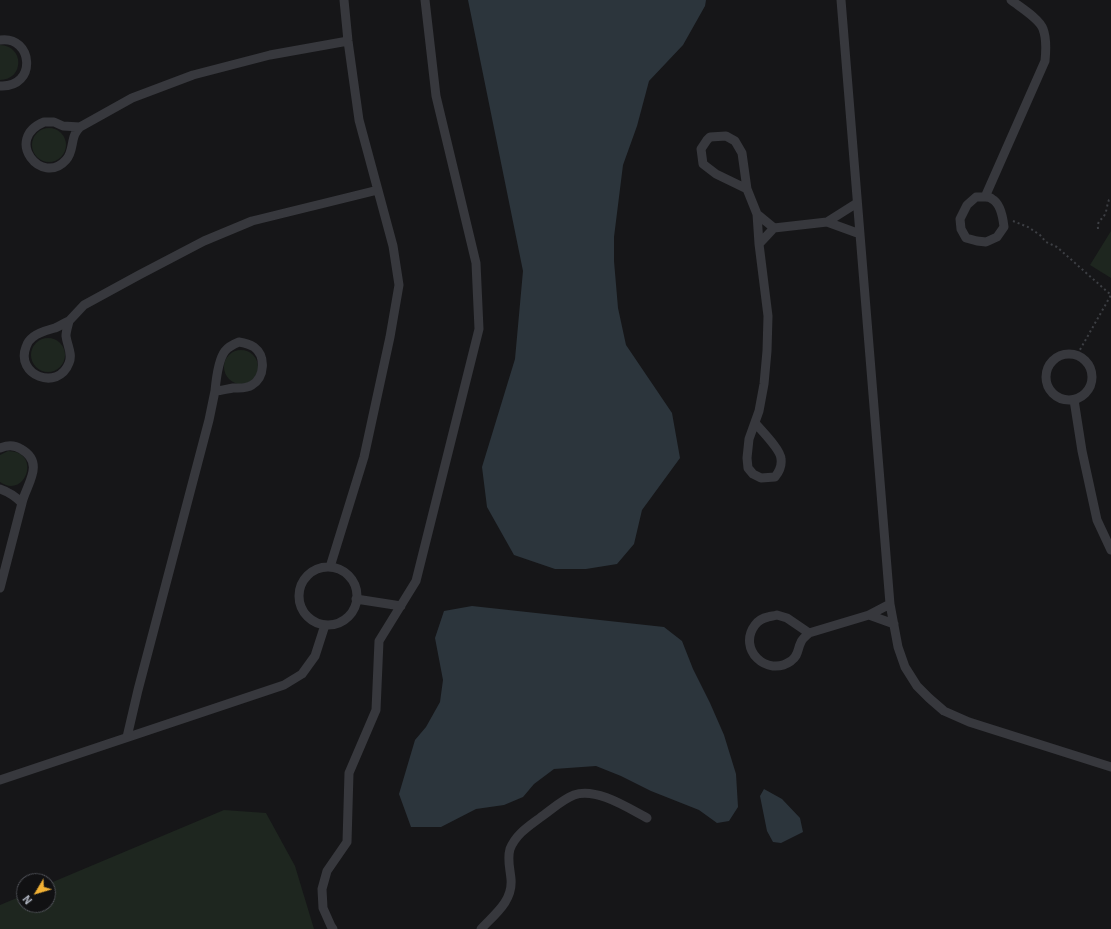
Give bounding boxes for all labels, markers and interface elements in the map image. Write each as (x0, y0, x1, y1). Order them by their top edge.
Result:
north arrow (16, 873, 56, 913)
text: N (19, 892, 35, 907)

